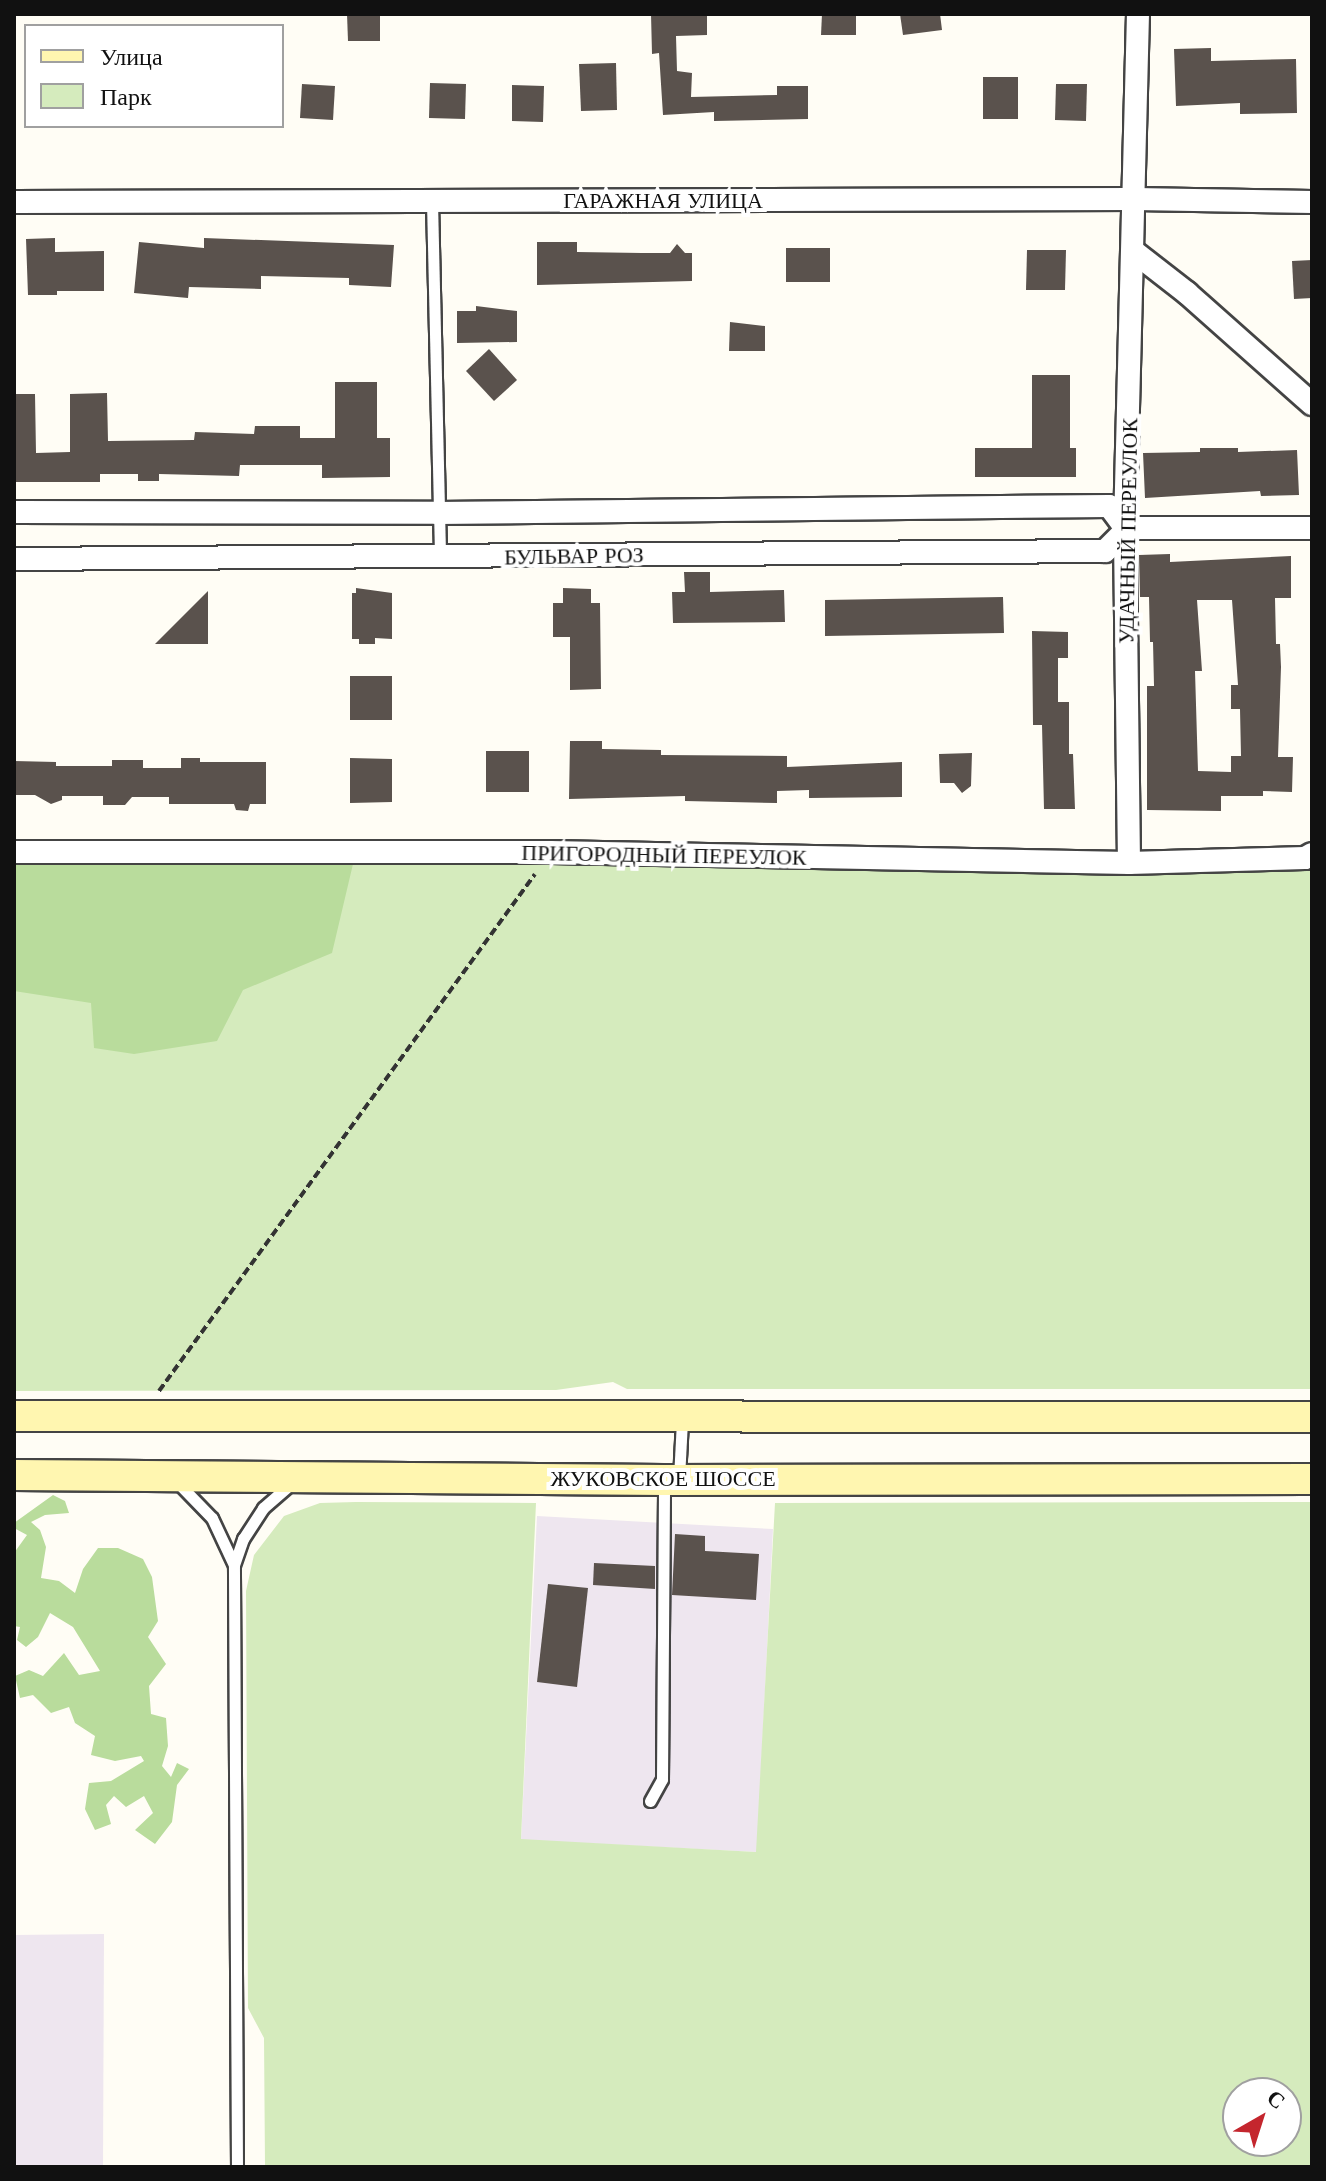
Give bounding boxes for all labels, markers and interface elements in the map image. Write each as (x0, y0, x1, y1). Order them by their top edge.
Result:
legend (24, 24, 284, 128)
text: Улица (100, 42, 163, 71)
text: Парк (100, 82, 152, 111)
street label: ГАРАЖНАЯ УЛИЦА (563, 188, 763, 214)
street label: УДАЧНЫЙ ПЕРЕУЛОК (1113, 418, 1143, 644)
street label: БУЛЬВАР РОЗ (504, 542, 644, 570)
street label: ПРИГОРОДНЫЙ ПЕРЕУЛОК (521, 839, 807, 871)
street label: ЖУКОВСКОЕ ШОССЕ (550, 1466, 776, 1492)
north arrow (1222, 2077, 1302, 2157)
text: С (1261, 2084, 1291, 2115)

